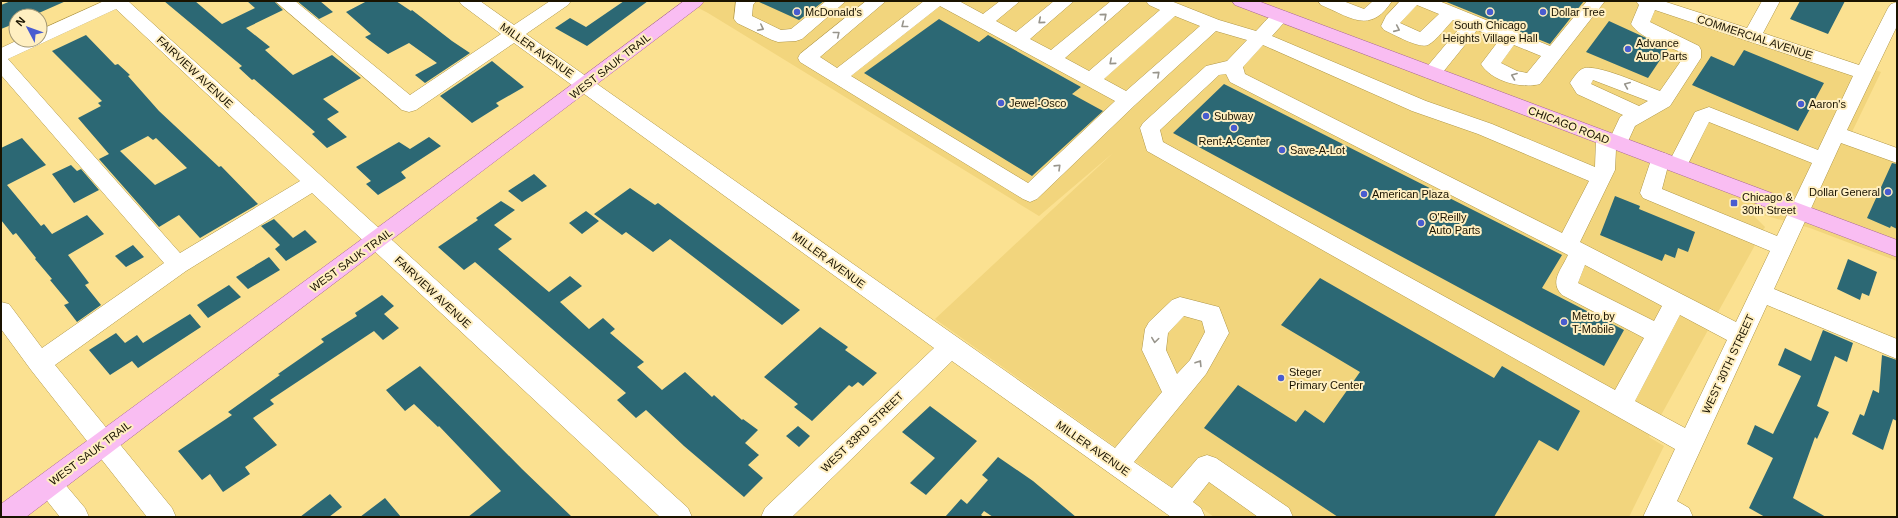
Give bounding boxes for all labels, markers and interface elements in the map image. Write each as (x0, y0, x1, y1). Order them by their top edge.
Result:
place label: McDonald's (805, 6, 863, 18)
place label: Dollar Tree (1551, 6, 1605, 18)
marker: McDonald's (792, 7, 802, 17)
marker: South Chicago Heights Village Hall (1485, 7, 1495, 17)
marker: Dollar Tree (1538, 7, 1548, 17)
north arrow (8, 8, 48, 48)
street label: COMMERCIAL AVENUE (1696, 13, 1814, 61)
text: N (13, 14, 28, 28)
one-way arrow (1099, 14, 1106, 21)
one-way arrow (1039, 16, 1046, 23)
place label: South Chicago Heights Village Hall (1442, 19, 1538, 44)
street label: MILLER AVENUE (498, 20, 576, 80)
one-way arrow (902, 20, 909, 27)
one-way arrow (756, 23, 764, 31)
one-way arrow (1393, 24, 1400, 32)
street label: WEST SAUK TRAIL (567, 31, 653, 101)
one-way arrow (832, 31, 840, 38)
street label: FAIRVIEW AVENUE (155, 34, 235, 110)
place label: Advance Auto Parts (1636, 37, 1688, 62)
marker: Advance Auto Parts (1623, 44, 1633, 54)
one-way arrow (1109, 57, 1117, 64)
one-way arrow (1153, 72, 1160, 79)
one-way arrow (1510, 72, 1517, 80)
one-way arrow (1624, 82, 1631, 90)
place label: Jewel-Osco (1009, 97, 1066, 109)
marker: Jewel-Osco (996, 98, 1006, 108)
place label: Aaron's (1809, 98, 1846, 110)
marker: Aaron's (1796, 99, 1806, 109)
street label: CHICAGO ROAD (1527, 104, 1611, 146)
place label: Subway (1214, 110, 1254, 122)
marker: Subway (1201, 111, 1211, 121)
marker: Rent-A-Center (1229, 123, 1239, 133)
place label: Rent-A-Center (1199, 135, 1270, 147)
place label: Save-A-Lot (1290, 144, 1345, 156)
marker: Save-A-Lot (1277, 145, 1287, 155)
one-way arrow (1053, 164, 1061, 172)
place label: Dollar General (1809, 186, 1880, 198)
marker: Dollar General (1883, 187, 1893, 197)
place label: American Plaza (1372, 188, 1450, 200)
marker: American Plaza (1359, 189, 1369, 199)
place label: Chicago & 30th Street (1742, 191, 1796, 216)
marker: Chicago & 30th Street (1729, 198, 1739, 208)
place label: O'Reilly Auto Parts (1429, 211, 1481, 236)
marker: O'Reilly Auto Parts (1416, 218, 1426, 228)
street label: WEST SAUK TRAIL (308, 226, 394, 294)
street label: MILLER AVENUE (790, 230, 868, 290)
street label: FAIRVIEW AVENUE (393, 254, 473, 330)
place label: Metro by T-Mobile (1572, 310, 1615, 335)
street label: WEST 30TH STREET (1700, 312, 1756, 415)
marker: Metro by T-Mobile (1559, 317, 1569, 327)
one-way arrow (1151, 337, 1160, 343)
one-way arrow (1195, 360, 1202, 367)
place label: Steger Primary Center (1289, 366, 1363, 391)
marker: Steger Primary Center (1276, 373, 1286, 383)
street label: WEST 33RD STREET (819, 390, 906, 474)
street label: MILLER AVENUE (1054, 418, 1132, 478)
street label: WEST SAUK TRAIL (47, 419, 133, 487)

